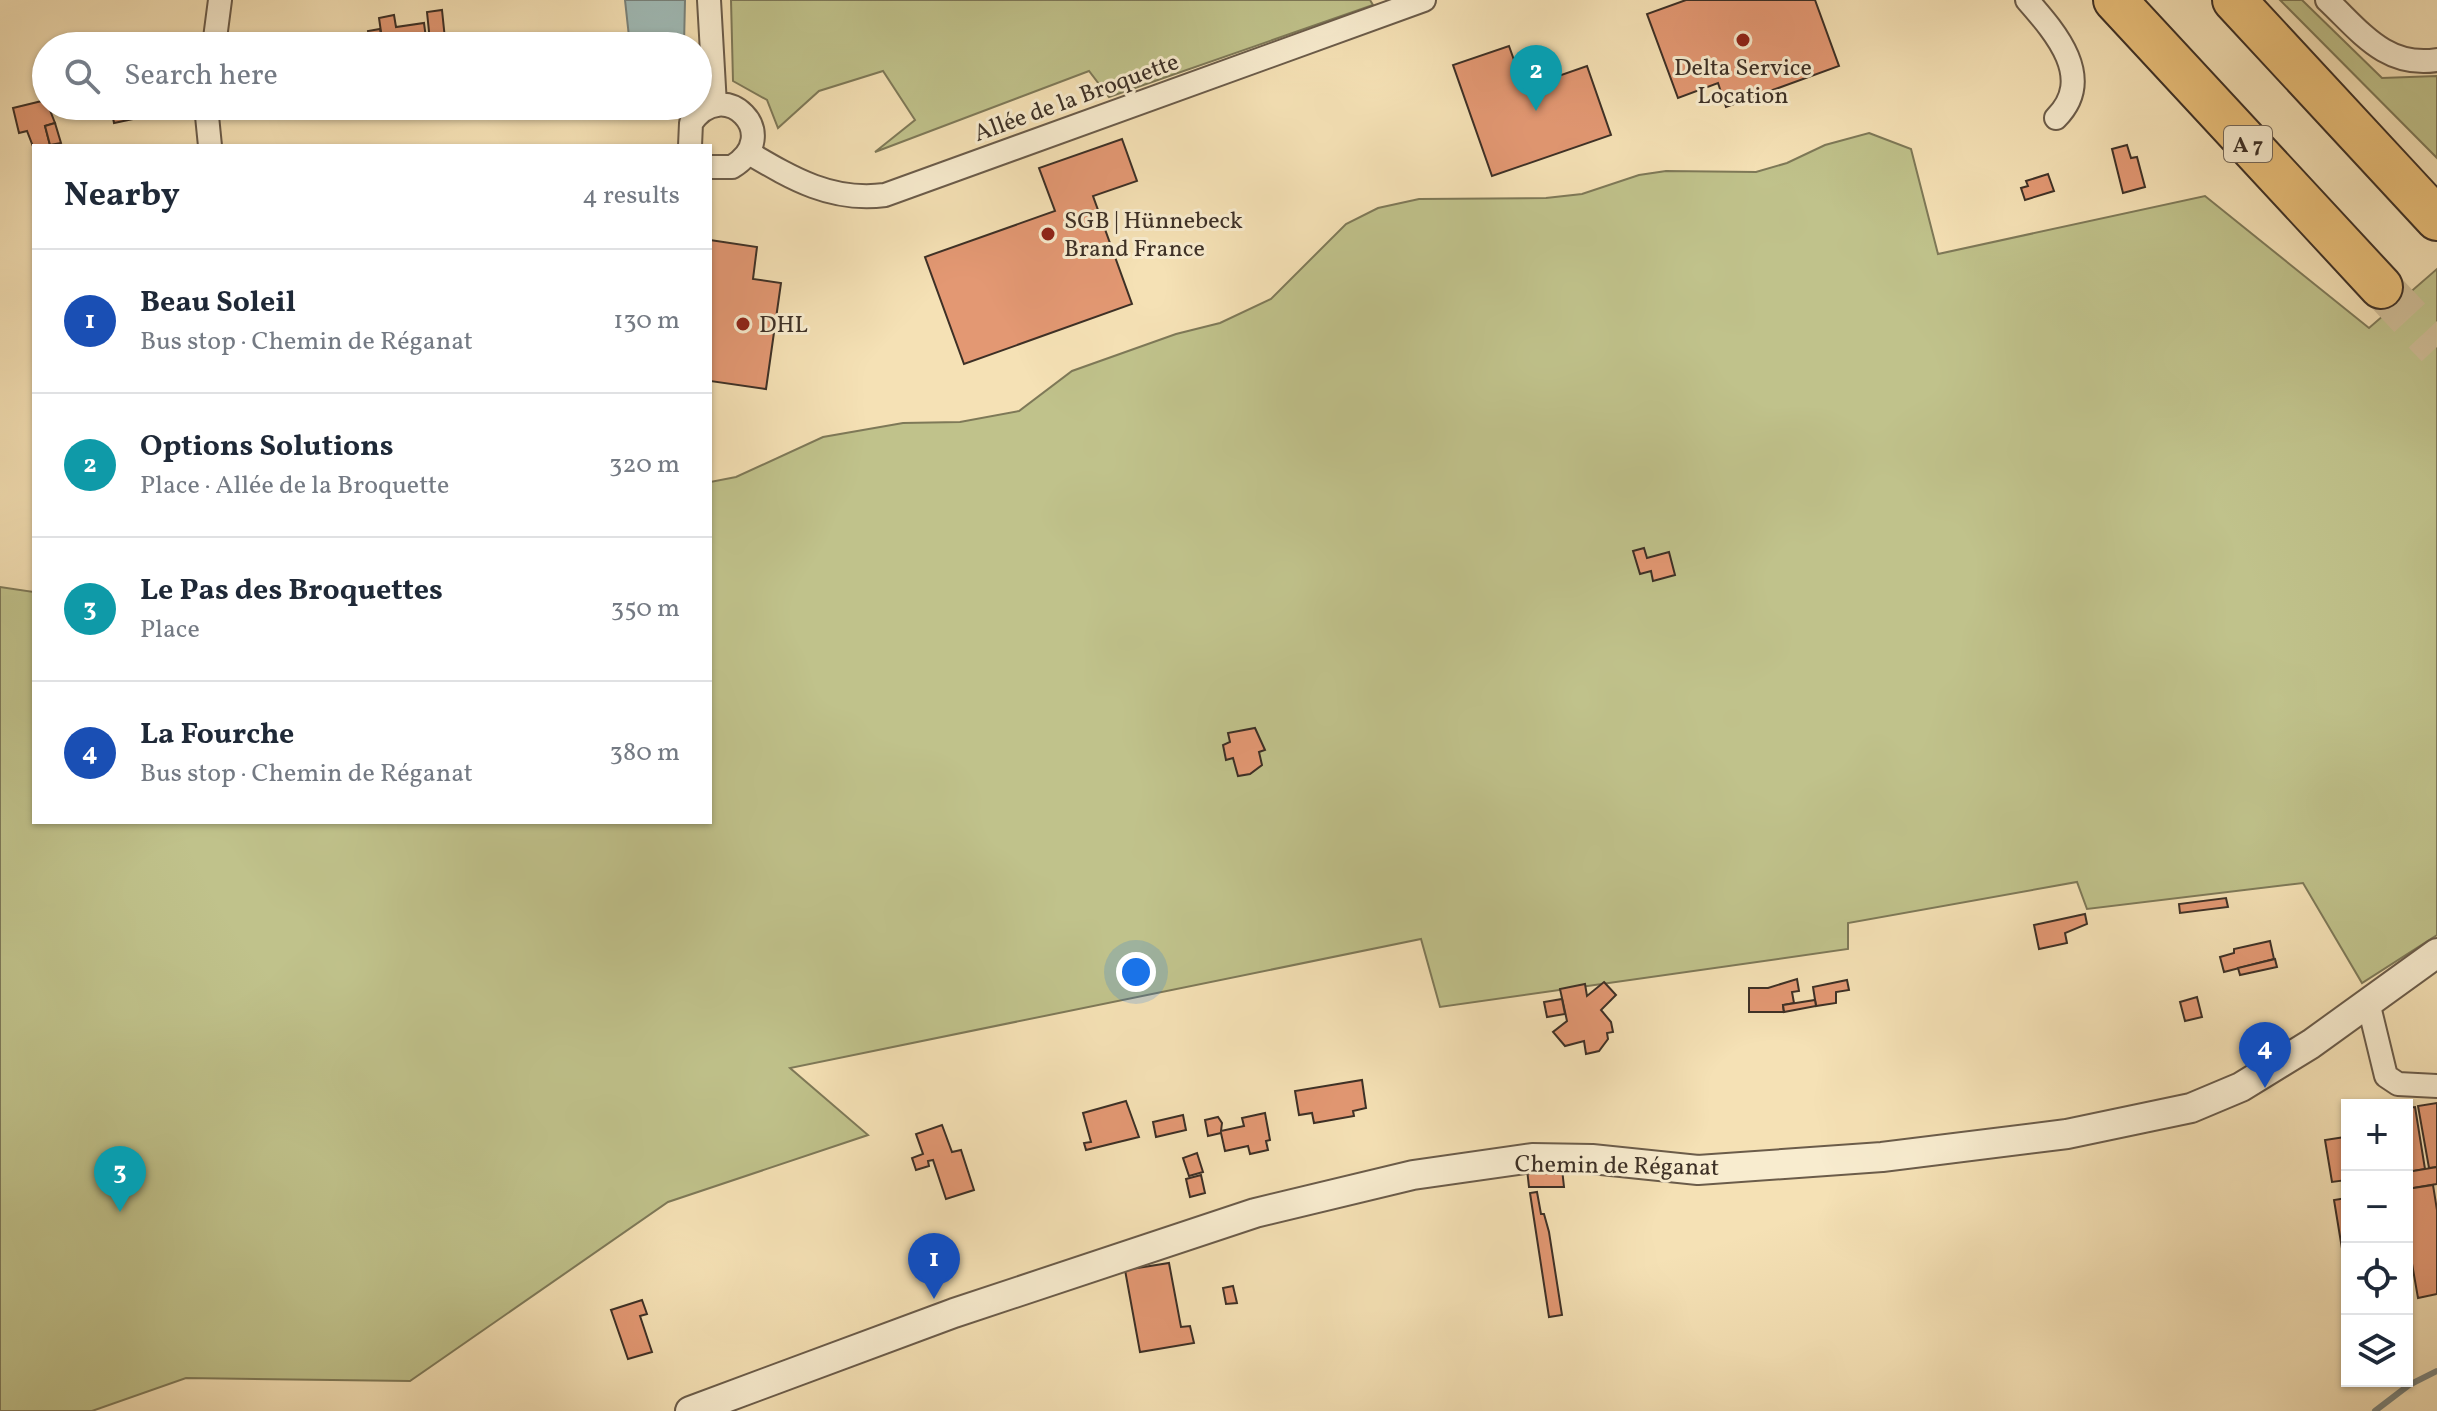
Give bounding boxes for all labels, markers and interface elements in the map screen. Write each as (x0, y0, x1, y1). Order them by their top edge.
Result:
marker: Delta Service Location (1734, 31, 1752, 49)
search box (32, 32, 712, 120)
pin: 2 (1510, 45, 1562, 111)
street label: Allée de la Broquette (969, 46, 1184, 152)
place label: Delta Service Location (1674, 52, 1812, 114)
icon: search (60, 54, 104, 98)
text: Search here (124, 55, 278, 97)
road number: A 7 (2224, 126, 2272, 162)
text: Nearby (64, 173, 180, 220)
text: 4 results (582, 178, 680, 214)
place label: SGB | Hünnebeck Brand France (1064, 205, 1243, 267)
marker: SGB | Hünnebeck Brand France (1039, 225, 1057, 243)
text: Beau Soleil (140, 282, 296, 324)
text: 1 (85, 303, 95, 339)
text: 130 m (613, 303, 680, 339)
place label: DHL (759, 309, 808, 343)
marker: DHL (734, 315, 752, 333)
text: Bus stop · Chemin de Réganat (140, 324, 473, 360)
text: Options Solutions (140, 426, 394, 468)
text: 2 (83, 447, 97, 483)
text: 320 m (609, 447, 680, 483)
text: Place · Allée de la Broquette (140, 468, 449, 504)
text: Le Pas des Broquettes (140, 570, 443, 612)
text: 3 (83, 591, 97, 627)
text: 350 m (611, 591, 680, 627)
text: Place (140, 612, 200, 648)
text: La Fourche (140, 714, 294, 756)
text: 4 (82, 735, 98, 771)
text: 380 m (610, 735, 680, 771)
text: Bus stop · Chemin de Réganat (140, 756, 473, 792)
your location (1116, 952, 1156, 992)
pin: 4 (2239, 1022, 2291, 1088)
map controls (2341, 1099, 2413, 1387)
button: + (2341, 1099, 2413, 1171)
pin: 3 (94, 1146, 146, 1212)
street label: Chemin de Réganat (1514, 1148, 1720, 1186)
button: − (2341, 1171, 2413, 1243)
pin: 1 (908, 1233, 960, 1299)
button: locate (2341, 1243, 2413, 1315)
button: layers (2341, 1315, 2413, 1387)

